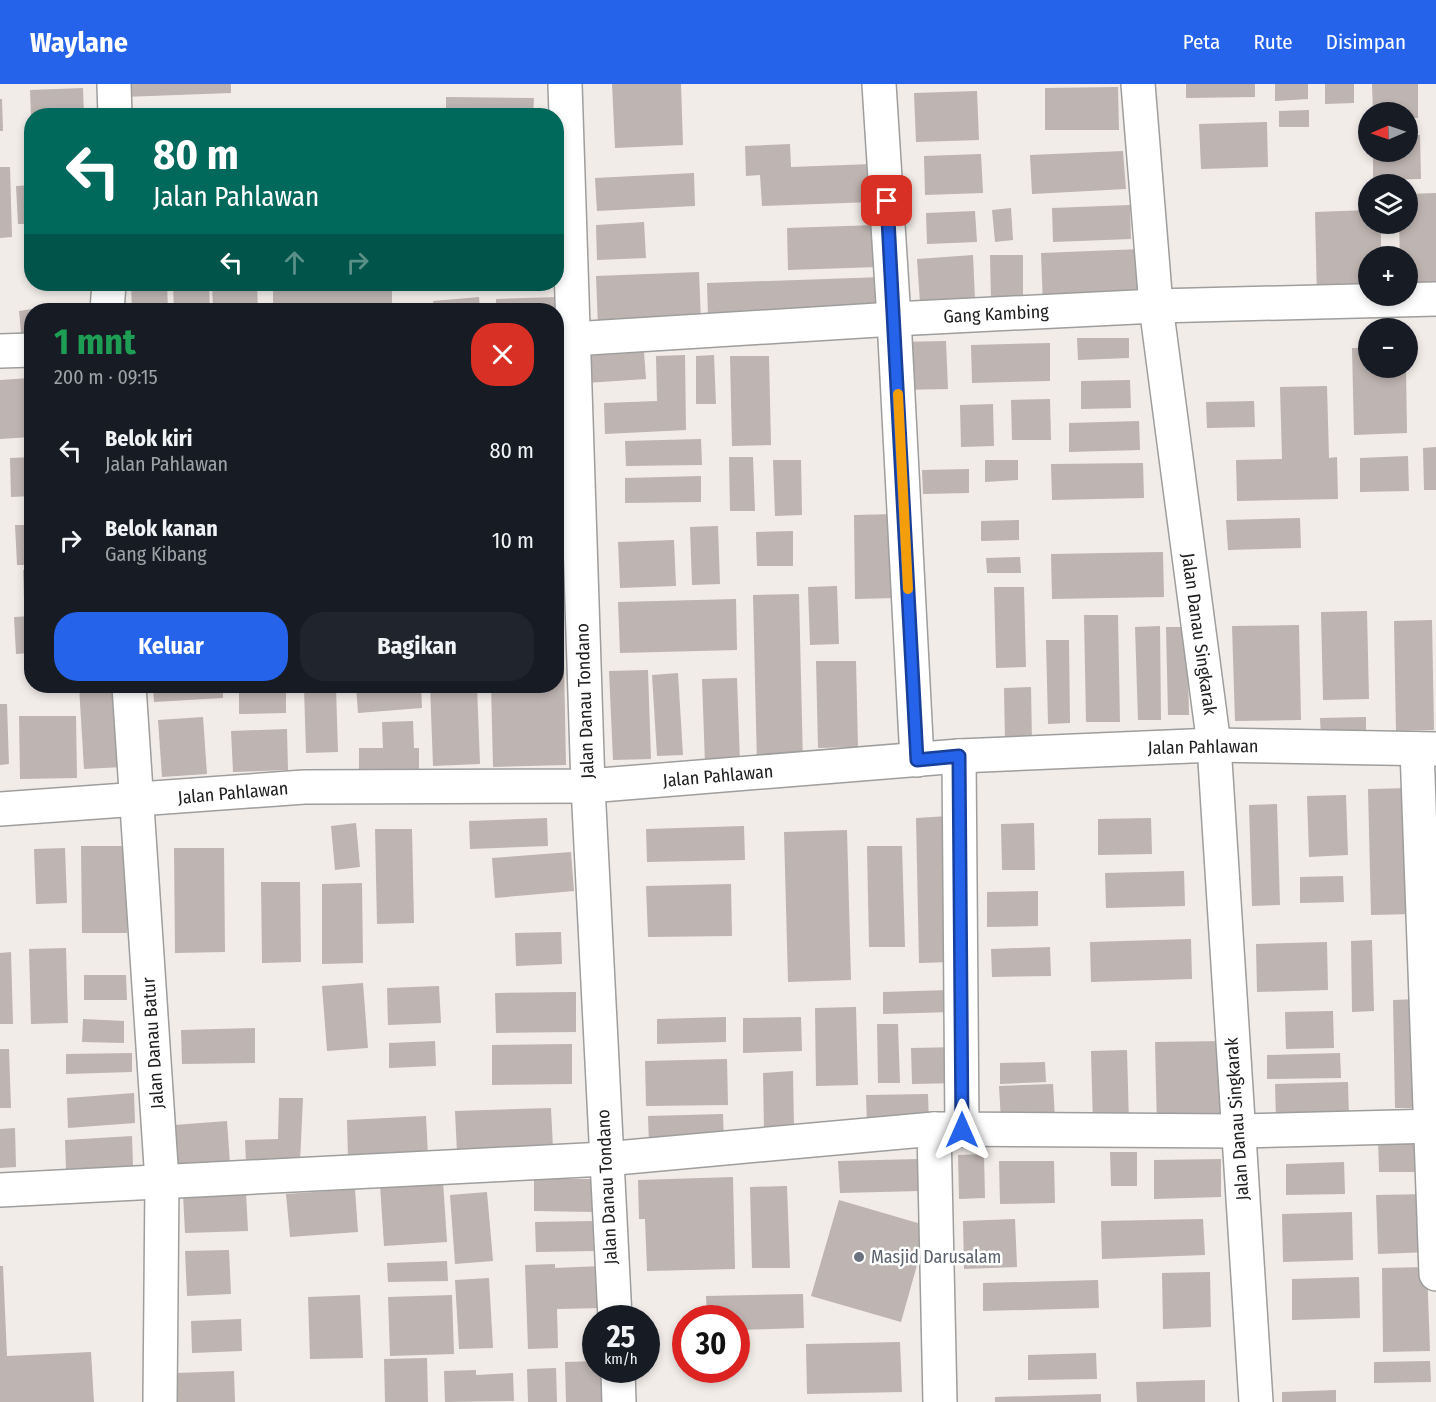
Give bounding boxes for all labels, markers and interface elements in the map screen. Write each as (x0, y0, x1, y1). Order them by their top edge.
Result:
text: Waylane (30, 26, 128, 59)
text: Peta (1183, 29, 1220, 55)
text: Rute (1253, 29, 1293, 55)
text: Disimpan (1326, 29, 1406, 55)
north arrow (1358, 102, 1418, 162)
map controls (1358, 102, 1418, 378)
text: 80 m (153, 130, 239, 180)
icon: left (54, 132, 132, 210)
button: layers (1358, 174, 1418, 234)
pin (861, 175, 912, 226)
text: Jalan Pahlawan (153, 181, 319, 213)
icon: arrive (870, 184, 903, 217)
icon: left (215, 246, 248, 279)
icon: ahead (278, 246, 311, 279)
icon: right (341, 246, 374, 279)
button: + (1358, 246, 1418, 306)
street label: Gang Kambing (943, 300, 1050, 328)
button: − (1358, 318, 1418, 378)
text: 1 mnt (54, 320, 136, 364)
button: close (471, 323, 534, 386)
text: 200 m · 09:15 (54, 365, 158, 389)
text: Belok kiri (105, 425, 193, 452)
icon: left (54, 434, 87, 467)
text: 80 m (489, 437, 534, 464)
text: Jalan Pahlawan (105, 452, 228, 476)
text: Belok kanan (105, 515, 218, 542)
icon: right (54, 524, 87, 557)
text: 10 m (492, 527, 534, 554)
text: Gang Kibang (105, 542, 207, 566)
street label: Jalan Danau Singkarak (1177, 552, 1221, 717)
button: Keluar (54, 612, 288, 681)
button: Bagikan (300, 612, 534, 681)
street label: Jalan Danau Tondano (571, 623, 599, 779)
street label: Jalan Pahlawan (1147, 735, 1259, 759)
street label: Jalan Pahlawan (662, 760, 774, 792)
street label: Jalan Pahlawan (177, 777, 289, 809)
street label: Jalan Danau Batur (137, 976, 169, 1110)
street label: Jalan Danau Singkarak (1220, 1036, 1254, 1201)
position arrow (930, 1098, 994, 1162)
street label: Jalan Danau Tondano (592, 1109, 622, 1265)
place label: Masjid Darusalam (871, 1246, 1001, 1268)
marker: Masjid Darusalam (852, 1250, 866, 1264)
speed limit sign: 30 (672, 1305, 750, 1383)
text: 25 (607, 1319, 635, 1355)
text: km/h (604, 1350, 638, 1368)

